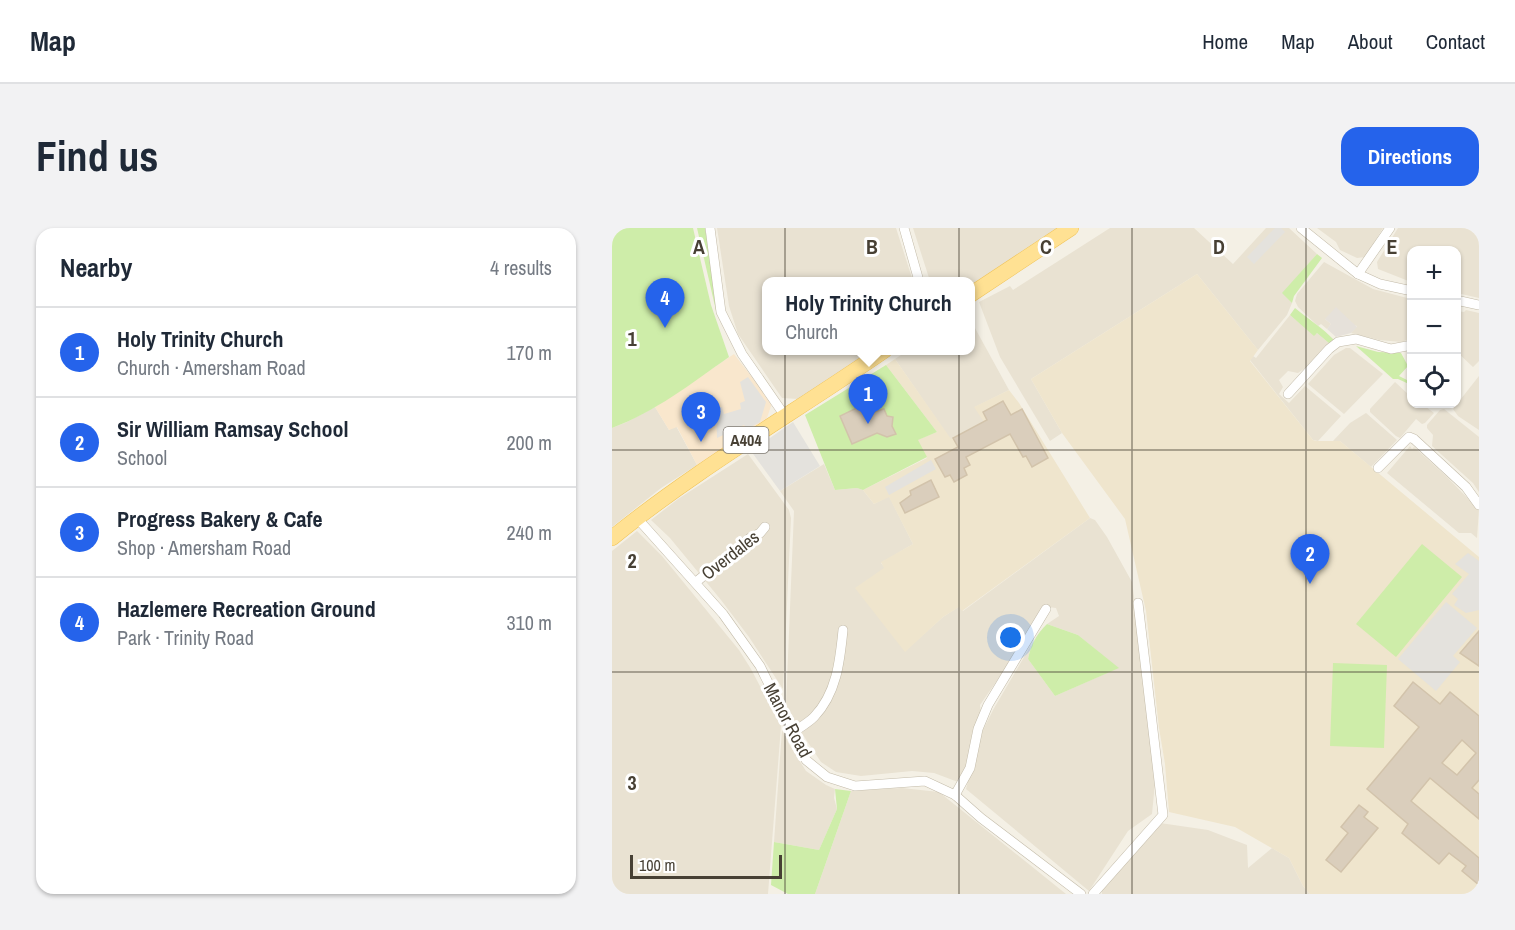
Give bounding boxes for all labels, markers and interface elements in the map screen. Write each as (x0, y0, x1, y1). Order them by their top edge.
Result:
text: Map (30, 22, 76, 60)
text: Home (1202, 27, 1248, 56)
text: Map (1281, 27, 1315, 56)
text: About (1348, 27, 1393, 56)
text: Contact (1426, 27, 1485, 56)
button: Directions (1341, 127, 1479, 186)
text: Find us (36, 128, 158, 184)
text: A (693, 233, 705, 260)
text: B (866, 233, 878, 260)
text: C (1040, 233, 1052, 260)
text: D (1213, 233, 1225, 260)
text: E (1387, 233, 1398, 260)
map controls (1407, 246, 1461, 408)
button: + (1407, 246, 1461, 300)
text: Nearby (60, 250, 132, 285)
text: 4 results (490, 254, 552, 281)
popup (762, 277, 975, 355)
pin: 4 (646, 279, 684, 328)
text: Holy Trinity Church (785, 288, 952, 318)
button: − (1407, 300, 1461, 354)
text: Church (785, 318, 838, 345)
text: Holy Trinity Church (117, 324, 283, 354)
text: 1 (627, 325, 637, 352)
text: 1 (75, 339, 84, 366)
text: 170 m (506, 339, 552, 366)
text: Church · Amersham Road (117, 354, 306, 381)
button: locate (1407, 354, 1461, 408)
pin: 1 (848, 374, 888, 424)
pin: 3 (682, 392, 721, 442)
text: Sir William Ramsay School (117, 414, 348, 444)
road number: A404 (724, 427, 768, 453)
text: 2 (75, 429, 84, 456)
text: 200 m (506, 429, 552, 456)
text: School (117, 444, 167, 471)
text: Progress Bakery & Cafe (117, 504, 323, 534)
text: 3 (75, 519, 84, 546)
text: 240 m (506, 519, 552, 546)
street label: Overdales (696, 524, 764, 586)
text: Shop · Amersham Road (117, 534, 291, 561)
pin: 2 (1290, 534, 1330, 584)
text: 2 (627, 547, 637, 574)
text: Hazlemere Recreation Ground (117, 594, 376, 624)
text: 4 (75, 609, 84, 636)
text: 310 m (506, 609, 552, 636)
your location (996, 623, 1025, 652)
text: Park · Trinity Road (117, 624, 254, 651)
street label: Manor Road (758, 678, 818, 762)
text: 3 (627, 769, 637, 796)
scale bar (630, 852, 782, 880)
text: 100 m (639, 854, 675, 876)

